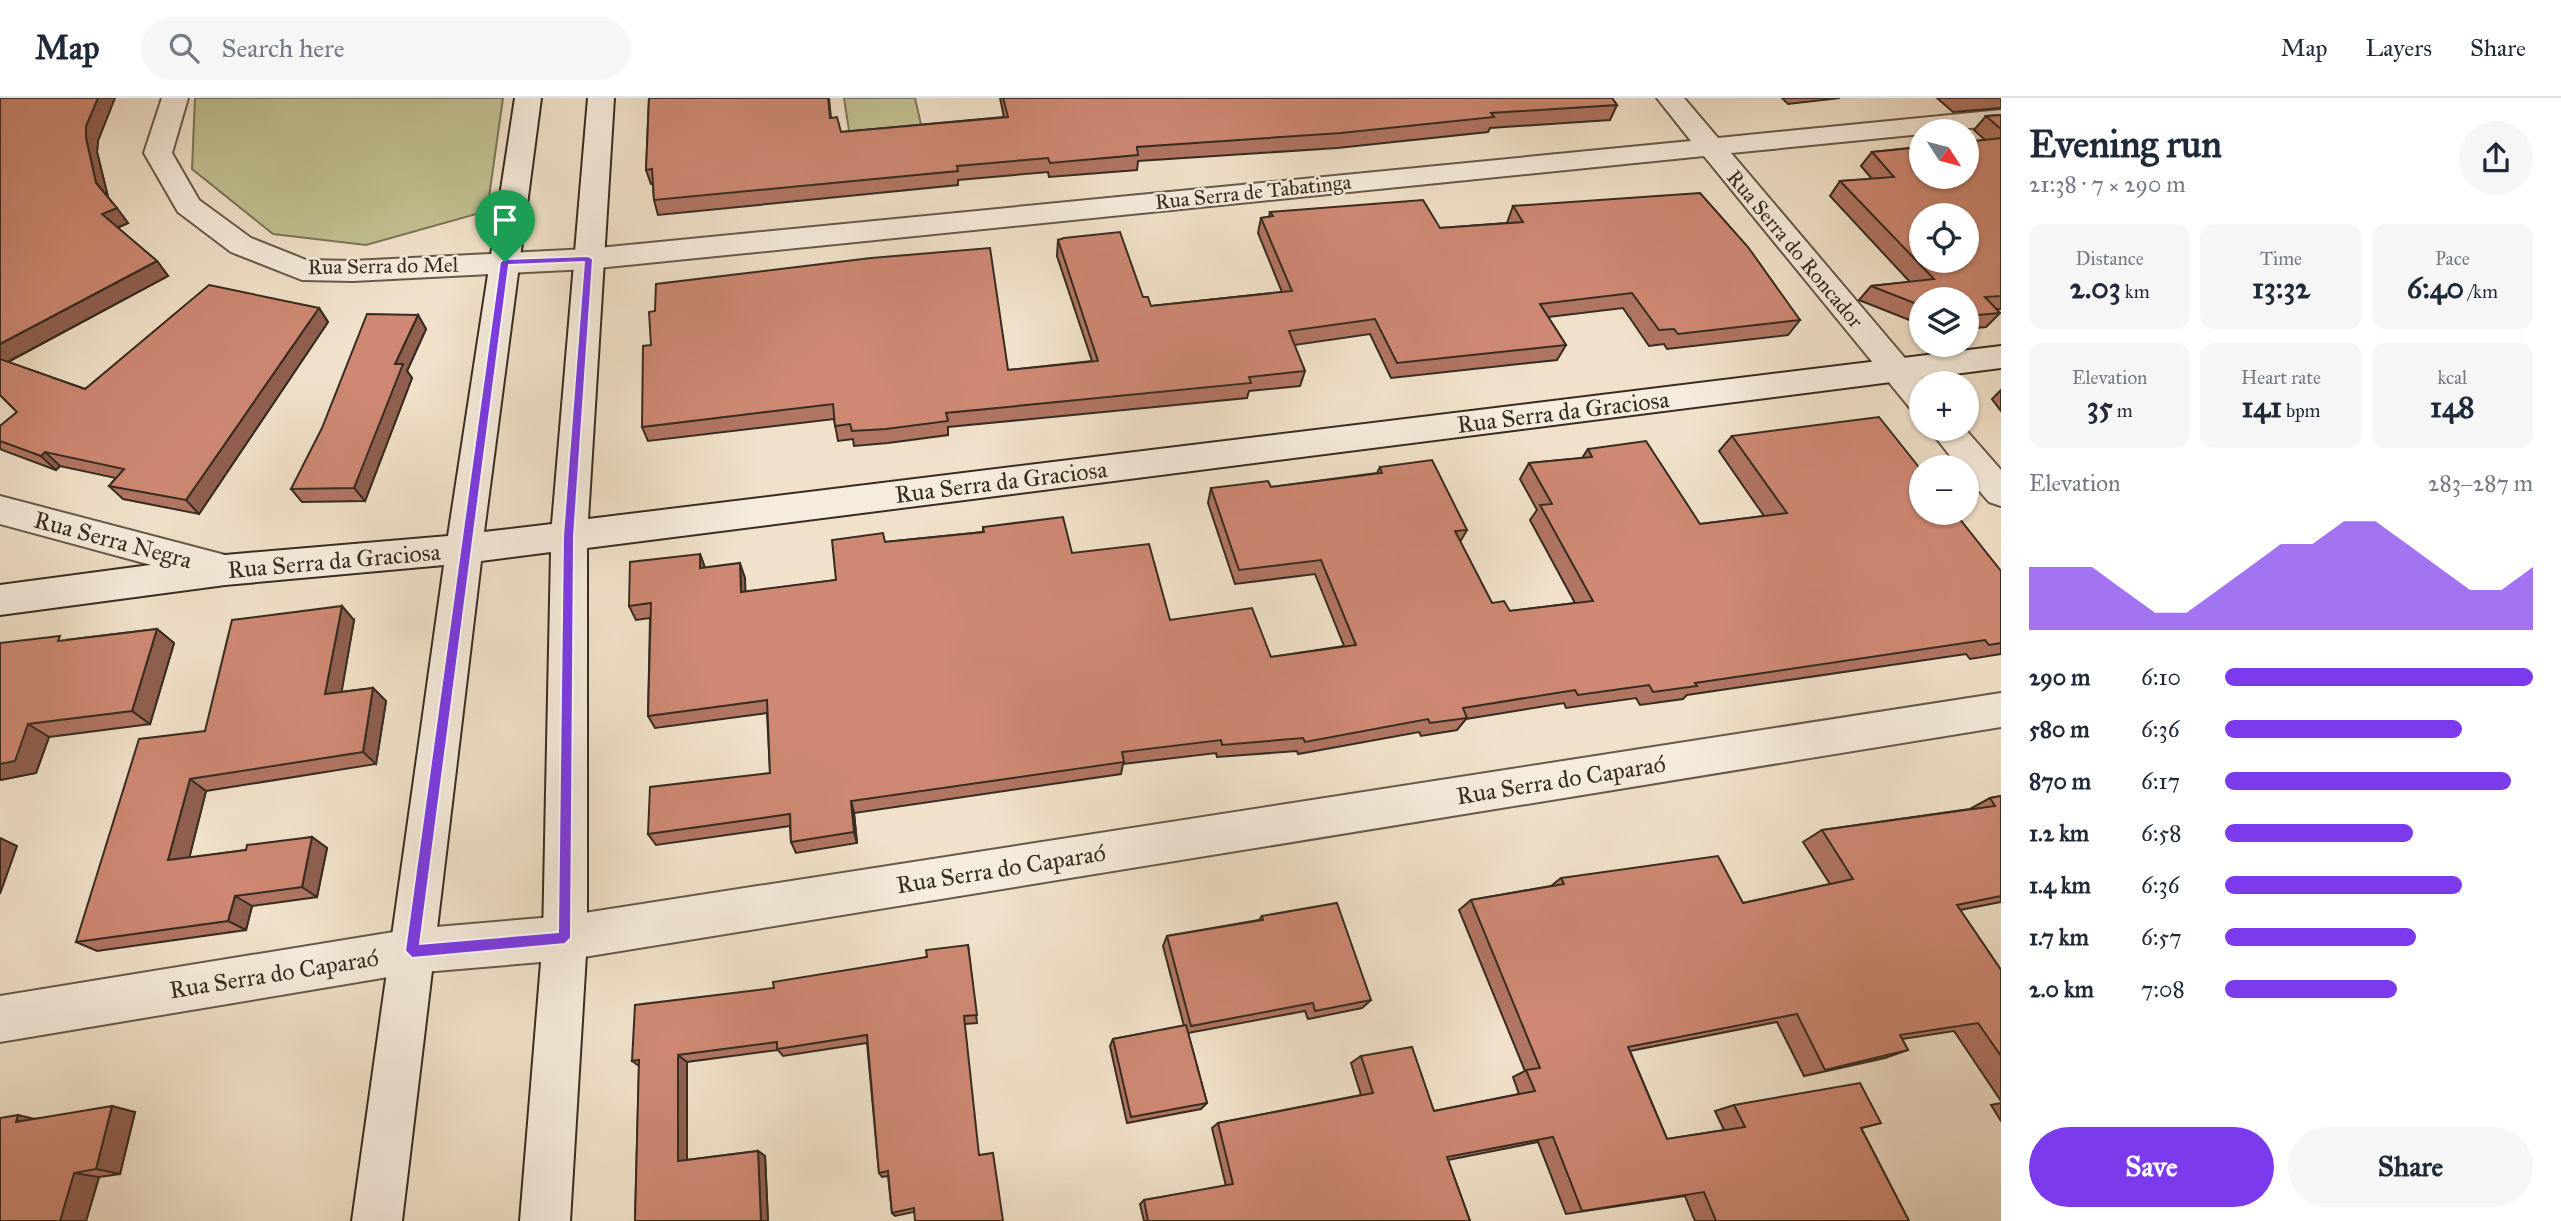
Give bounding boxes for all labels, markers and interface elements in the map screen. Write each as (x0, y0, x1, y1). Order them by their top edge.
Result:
search box (141, 17, 631, 80)
text: Map (35, 28, 99, 68)
icon: search (165, 29, 203, 67)
text: Search here (221, 32, 345, 64)
text: Map (2281, 33, 2328, 63)
text: Layers (2366, 33, 2432, 63)
text: Share (2470, 33, 2526, 63)
north arrow (1909, 119, 1979, 189)
map controls (1909, 119, 1979, 525)
text: Evening run (2029, 121, 2222, 167)
button: share (2459, 121, 2533, 195)
street label: Rua Serra do Roncador (1721, 165, 1869, 333)
street label: Rua Serra de Tabatinga (1154, 169, 1353, 215)
text: 21:38 · 7 × 290 m (2029, 170, 2186, 198)
pin (475, 190, 535, 262)
icon: arrive (486, 201, 524, 239)
button: locate (1909, 203, 1979, 273)
text: Distance (2076, 247, 2144, 270)
text: Time (2260, 247, 2302, 270)
text: Pace (2435, 247, 2470, 270)
street label: Rua Serra do Mel (307, 252, 459, 280)
text: 2.03 (2070, 270, 2121, 306)
text: 13:32 (2252, 270, 2310, 306)
text: 6:40 (2407, 270, 2464, 306)
text: km (2121, 280, 2150, 303)
text: /km (2464, 280, 2498, 303)
button: layers (1909, 287, 1979, 357)
text: Elevation (2072, 366, 2147, 389)
text: Heart rate (2241, 366, 2321, 389)
text: kcal (2437, 366, 2467, 389)
button: + (1909, 371, 1979, 441)
street label: Rua Serra da Graciosa (1455, 384, 1672, 440)
text: 35 (2087, 389, 2113, 425)
text: 141 (2241, 389, 2282, 425)
text: 148 (2430, 389, 2475, 425)
text: m (2113, 399, 2133, 422)
text: bpm (2282, 399, 2321, 422)
street label: Rua Serra da Graciosa (893, 454, 1110, 510)
button: − (1909, 455, 1979, 525)
text: Elevation (2029, 469, 2120, 497)
text: 283–287 m (2428, 469, 2533, 497)
street label: Rua Serra Negra (31, 505, 196, 576)
street label: Rua Serra da Graciosa (226, 537, 443, 585)
text: 290 m (2029, 663, 2090, 691)
text: 6:10 (2141, 663, 2181, 691)
text: 580 m (2029, 715, 2090, 743)
text: 6:36 (2141, 715, 2180, 743)
street label: Rua Serra do Caparaó (1454, 749, 1668, 811)
text: 870 m (2029, 767, 2091, 795)
text: 6:17 (2141, 767, 2180, 795)
text: 1.2 km (2029, 819, 2089, 847)
text: 6:58 (2141, 819, 2182, 847)
street label: Rua Serra do Caparaó (894, 838, 1108, 900)
text: 1.4 km (2029, 871, 2091, 899)
text: 6:36 (2141, 871, 2180, 899)
text: 1.7 km (2029, 923, 2089, 951)
text: 6:57 (2141, 923, 2182, 951)
street label: Rua Serra do Caparaó (167, 943, 381, 1005)
text: 2.0 km (2029, 975, 2094, 1003)
text: 7:08 (2141, 975, 2185, 1003)
button: Save (2029, 1127, 2274, 1207)
button: Share (2288, 1127, 2533, 1207)

